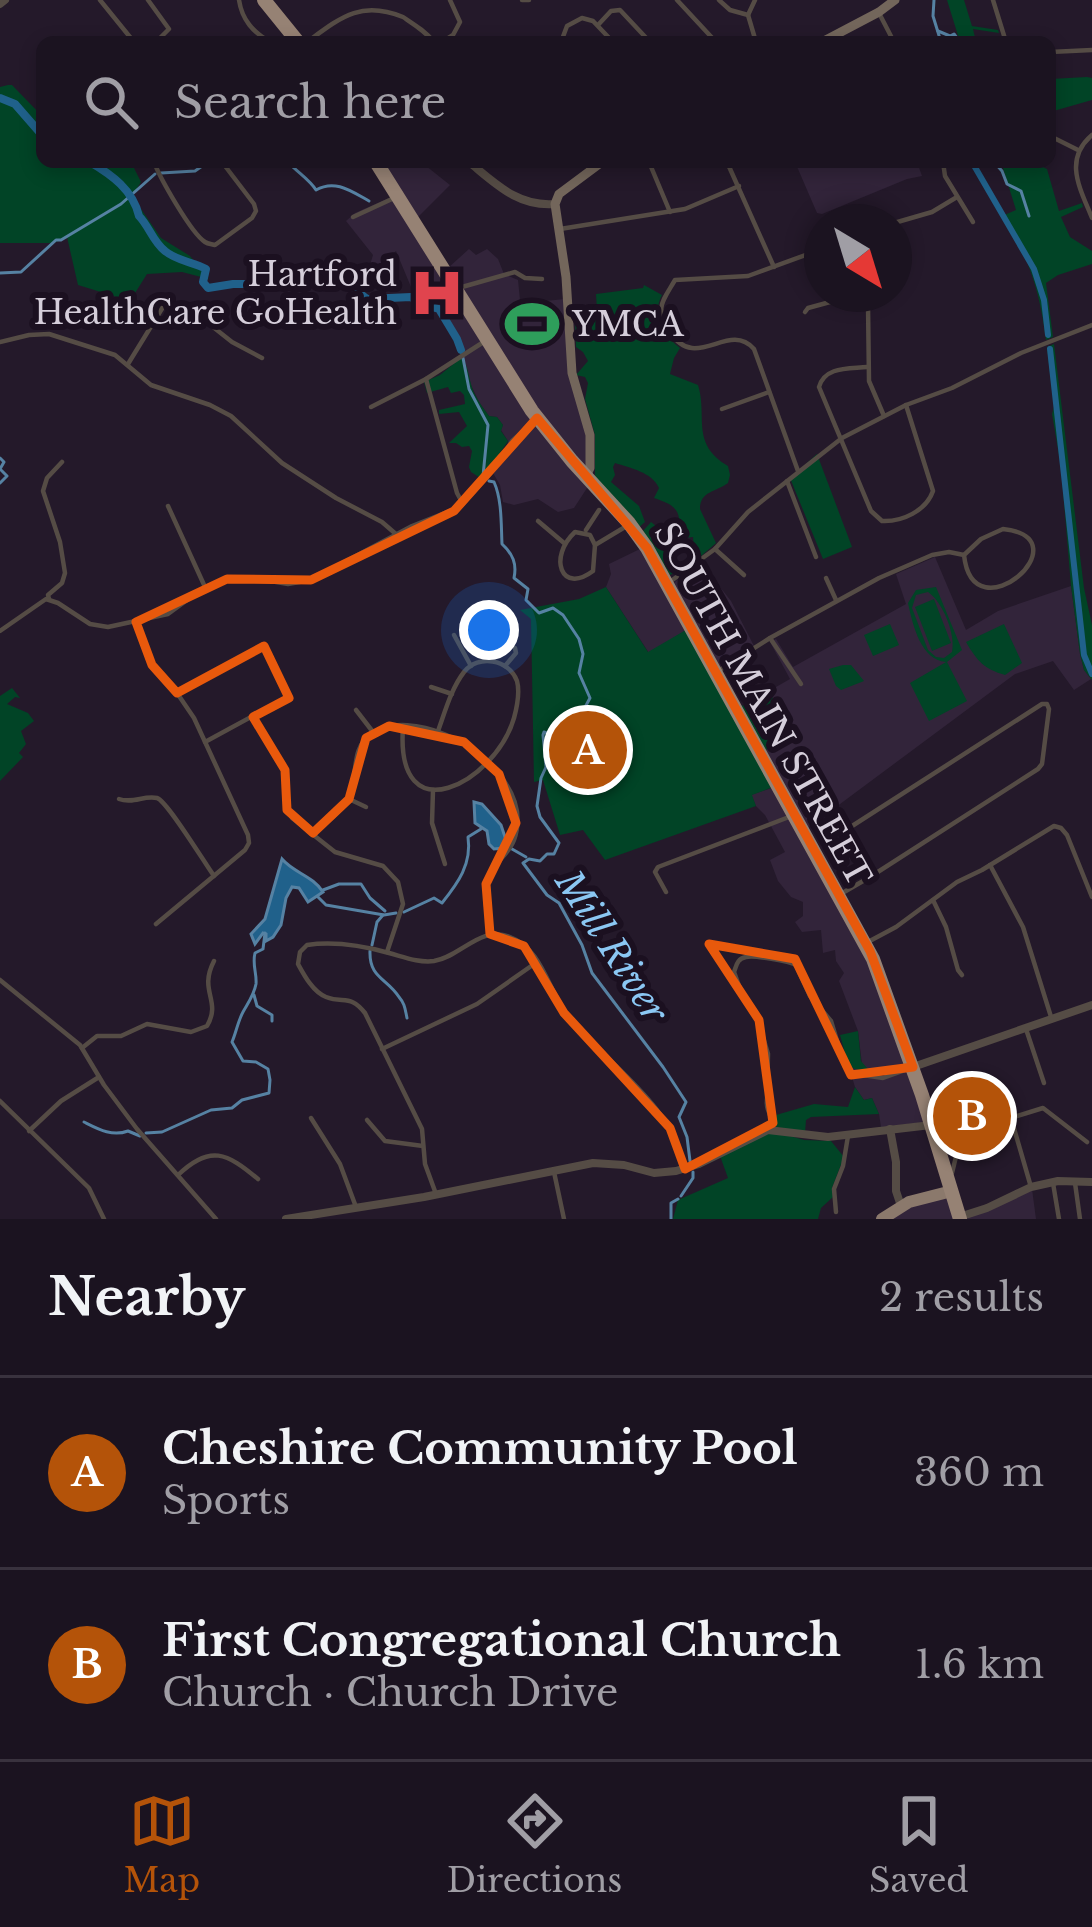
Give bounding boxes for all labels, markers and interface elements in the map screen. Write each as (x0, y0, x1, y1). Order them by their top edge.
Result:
search box (36, 36, 1056, 168)
icon: search (78, 69, 144, 135)
text: Search here (174, 74, 446, 130)
north arrow (804, 204, 912, 312)
place label: Hartford HealthCare GoHealth (34, 254, 397, 333)
hospital icon: Hartford HealthCare GoHealth (408, 264, 466, 322)
sports icon: YMCA (503, 295, 561, 353)
place label: YMCA (571, 304, 684, 345)
street label: SOUTH MAIN STREET (645, 515, 880, 893)
your location (459, 600, 519, 660)
pin: A (549, 705, 627, 795)
water label: Mill River (545, 861, 678, 1032)
pin: B (933, 1071, 1011, 1161)
text: Nearby (48, 1266, 245, 1329)
text: 2 results (879, 1273, 1044, 1322)
text: Cheshire Community Pool (162, 1420, 798, 1476)
text: A (71, 1448, 103, 1497)
text: 360 m (914, 1448, 1044, 1497)
text: Sports (162, 1476, 290, 1525)
text: First Congregational Church (162, 1612, 841, 1668)
text: B (71, 1640, 103, 1689)
text: 1.6 km (915, 1640, 1044, 1689)
text: Church · Church Drive (162, 1668, 618, 1717)
tab: Map (123, 1788, 200, 1901)
tab: Directions (447, 1788, 622, 1901)
tab: Saved (869, 1788, 969, 1901)

